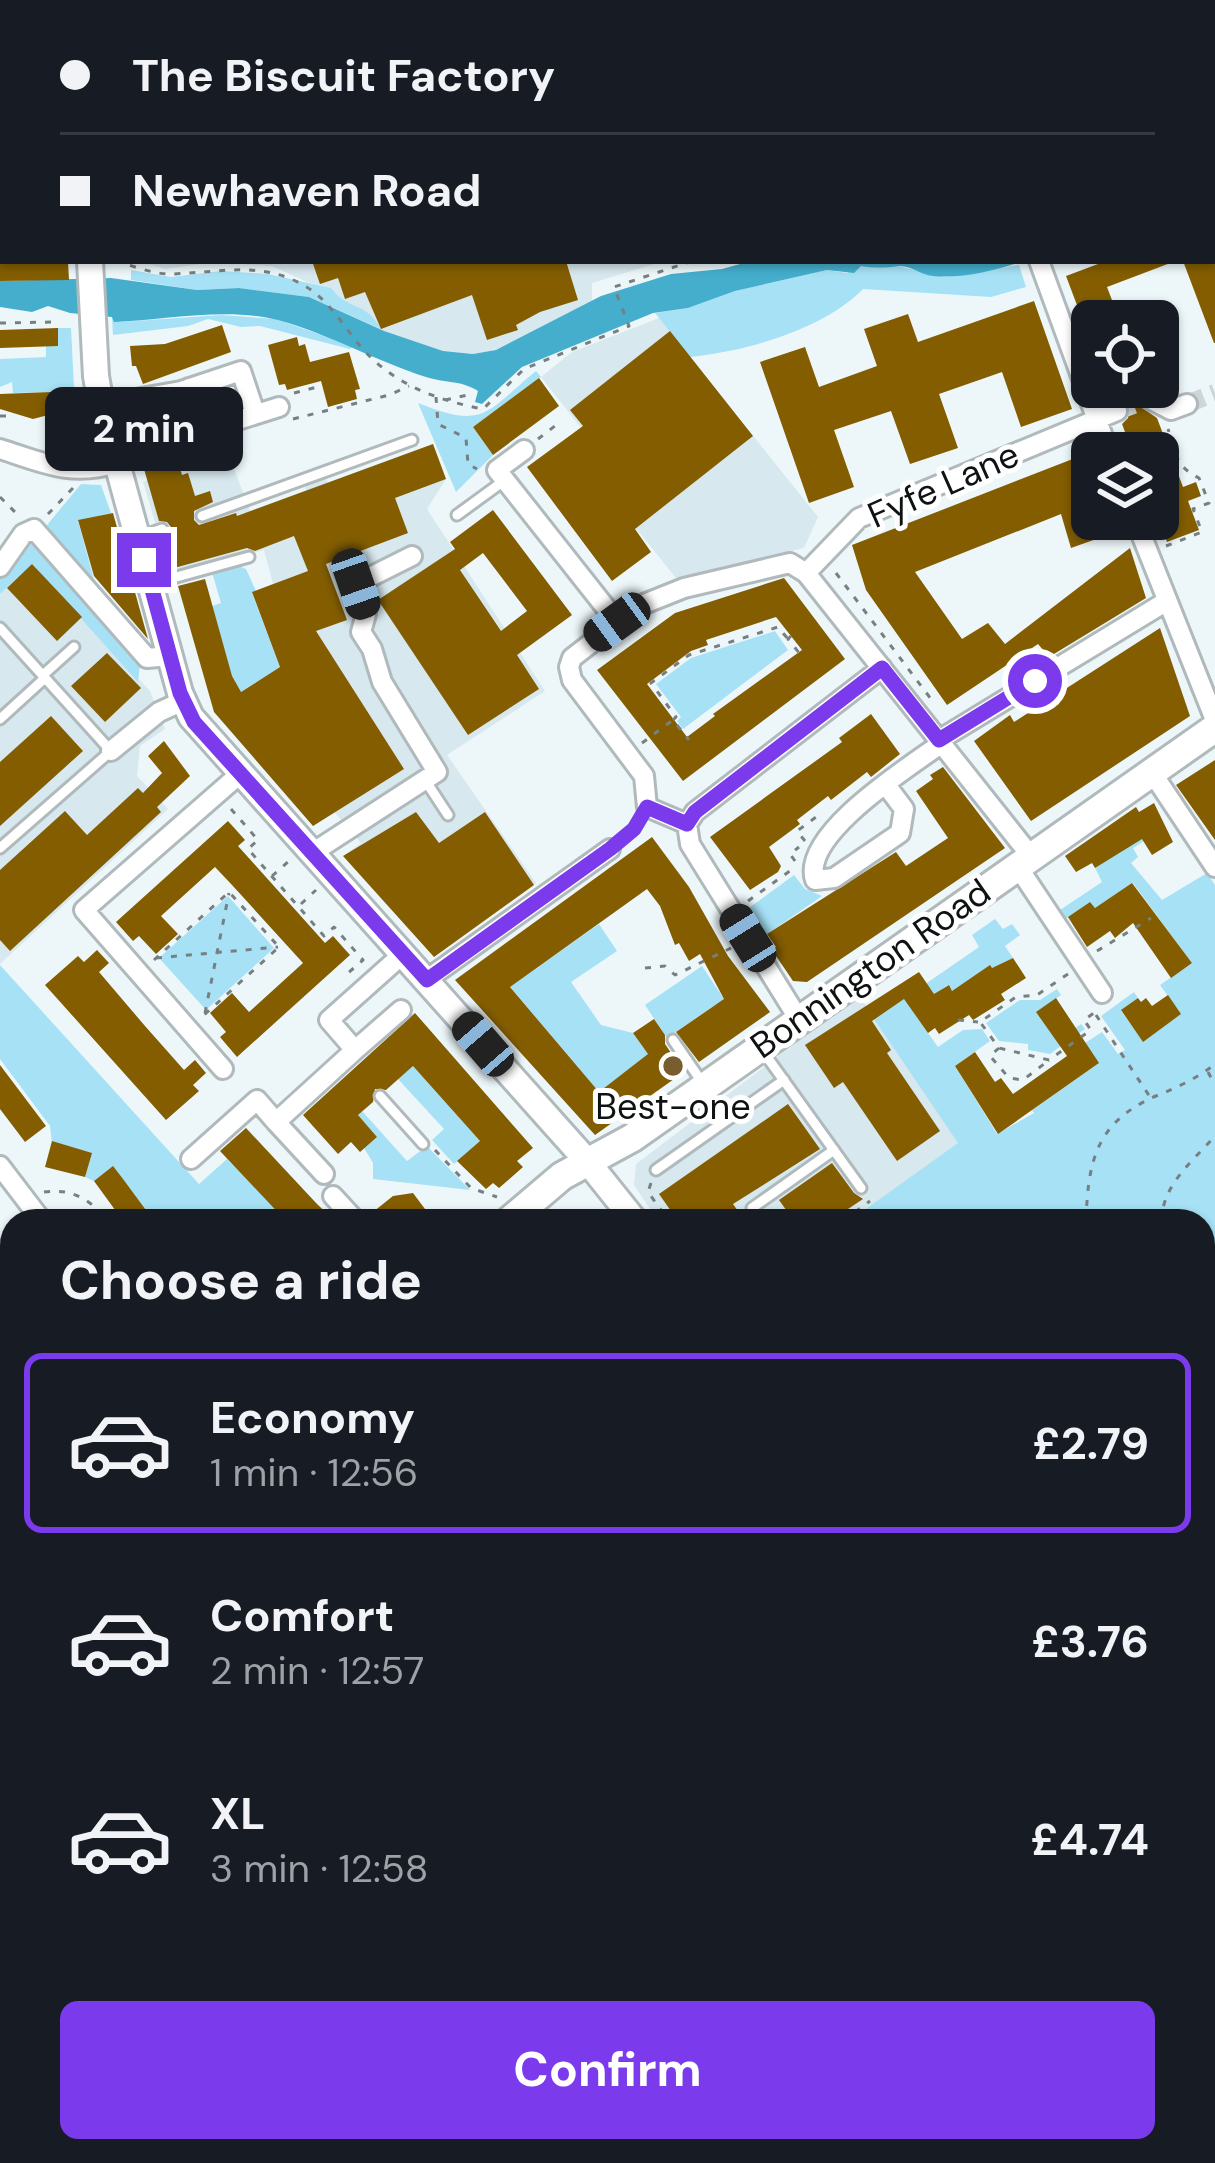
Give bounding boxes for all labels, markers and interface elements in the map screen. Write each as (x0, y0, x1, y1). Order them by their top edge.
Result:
text: The Biscuit Factory (132, 46, 555, 105)
text: Newhaven Road (132, 161, 482, 220)
map controls (1071, 300, 1179, 540)
button: locate (1071, 300, 1179, 408)
callout: 2 min (45, 386, 243, 470)
text: 2 min (92, 403, 196, 454)
street label: Fyfe Lane (860, 430, 1026, 539)
button: layers (1071, 432, 1179, 540)
route end (117, 533, 171, 587)
car (327, 544, 385, 624)
car (577, 586, 657, 658)
route start (1008, 654, 1062, 708)
street label: Bonnington Road (741, 868, 1000, 1069)
car (714, 898, 782, 978)
car (446, 1005, 520, 1083)
marker: Best-one (660, 1053, 686, 1079)
place label: Best-one (595, 1083, 751, 1130)
text: Choose a ride (60, 1245, 422, 1316)
text: Economy (210, 1388, 415, 1447)
icon: car (66, 1389, 174, 1497)
text: £2.79 (1033, 1414, 1149, 1473)
text: 1 min · 12:56 (210, 1447, 418, 1498)
text: Comfort (210, 1586, 394, 1645)
icon: car (66, 1587, 174, 1695)
text: £3.76 (1031, 1612, 1149, 1671)
text: 2 min · 12:57 (210, 1645, 424, 1696)
text: XL (210, 1784, 265, 1843)
icon: car (66, 1785, 174, 1893)
text: £4.74 (1031, 1810, 1149, 1869)
text: 3 min · 12:58 (210, 1843, 428, 1894)
button: Confirm (60, 2001, 1155, 2139)

